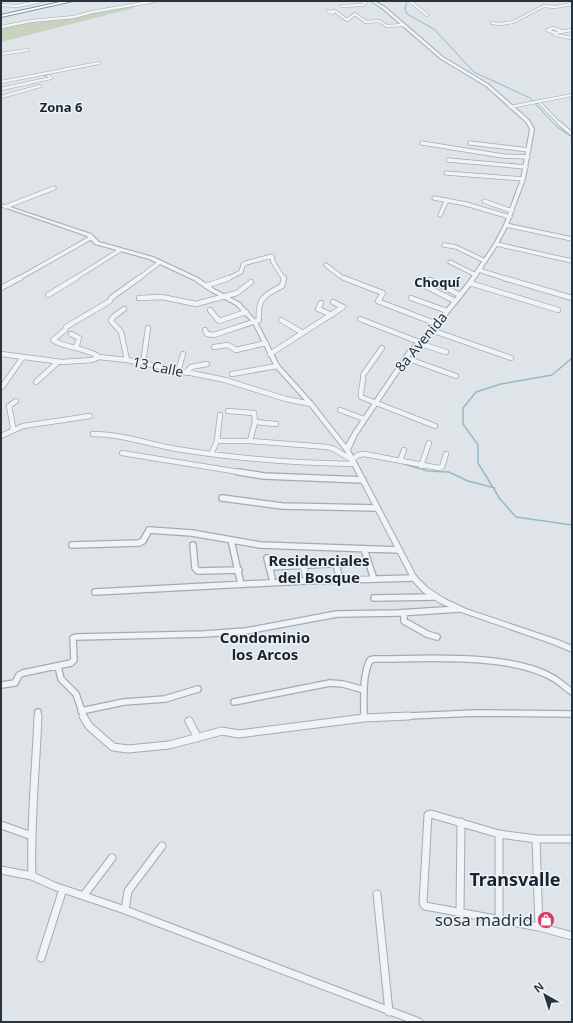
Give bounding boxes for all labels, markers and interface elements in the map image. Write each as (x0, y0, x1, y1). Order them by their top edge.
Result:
district label: Zona 6 (40, 98, 82, 116)
district label: Choquí (414, 273, 461, 291)
street label: 8a Avenida (390, 308, 451, 375)
street label: 13 Calle (131, 352, 185, 381)
district label: Residenciales del Bosque (268, 550, 370, 587)
district label: Condominio los Arcos (220, 627, 310, 664)
district label: Transvalle (469, 867, 561, 891)
place label: sosa madrid (435, 908, 533, 931)
shop icon: sosa madrid (536, 910, 556, 930)
north arrow (525, 975, 565, 1015)
text: N (530, 978, 547, 995)

